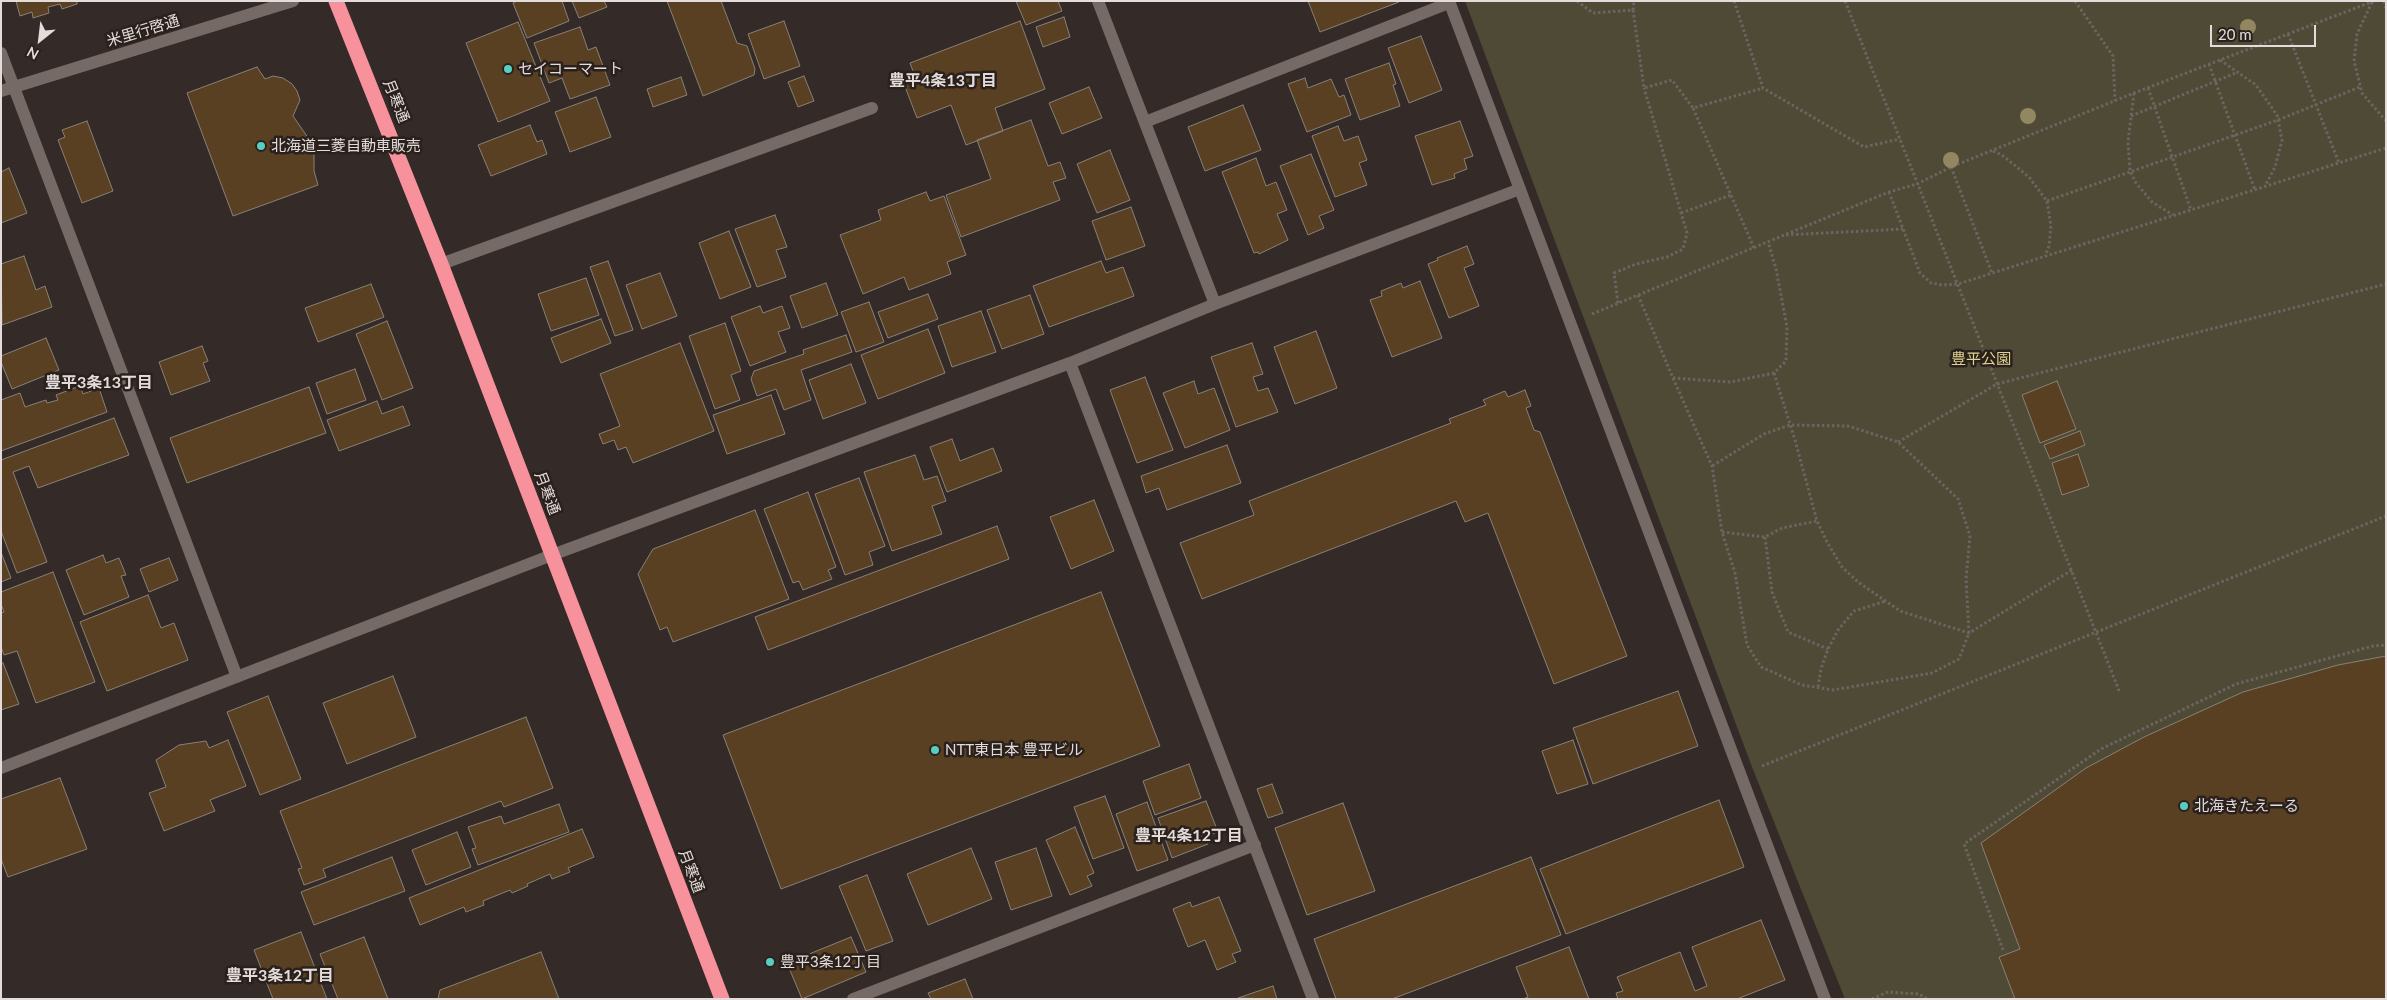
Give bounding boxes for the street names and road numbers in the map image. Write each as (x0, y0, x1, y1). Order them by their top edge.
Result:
street label: 米里行啓通 (105, 11, 181, 51)
street label: 月寒通 (379, 77, 413, 125)
street label: 月寒通 (531, 469, 563, 517)
street label: 月寒通 (675, 847, 707, 895)

